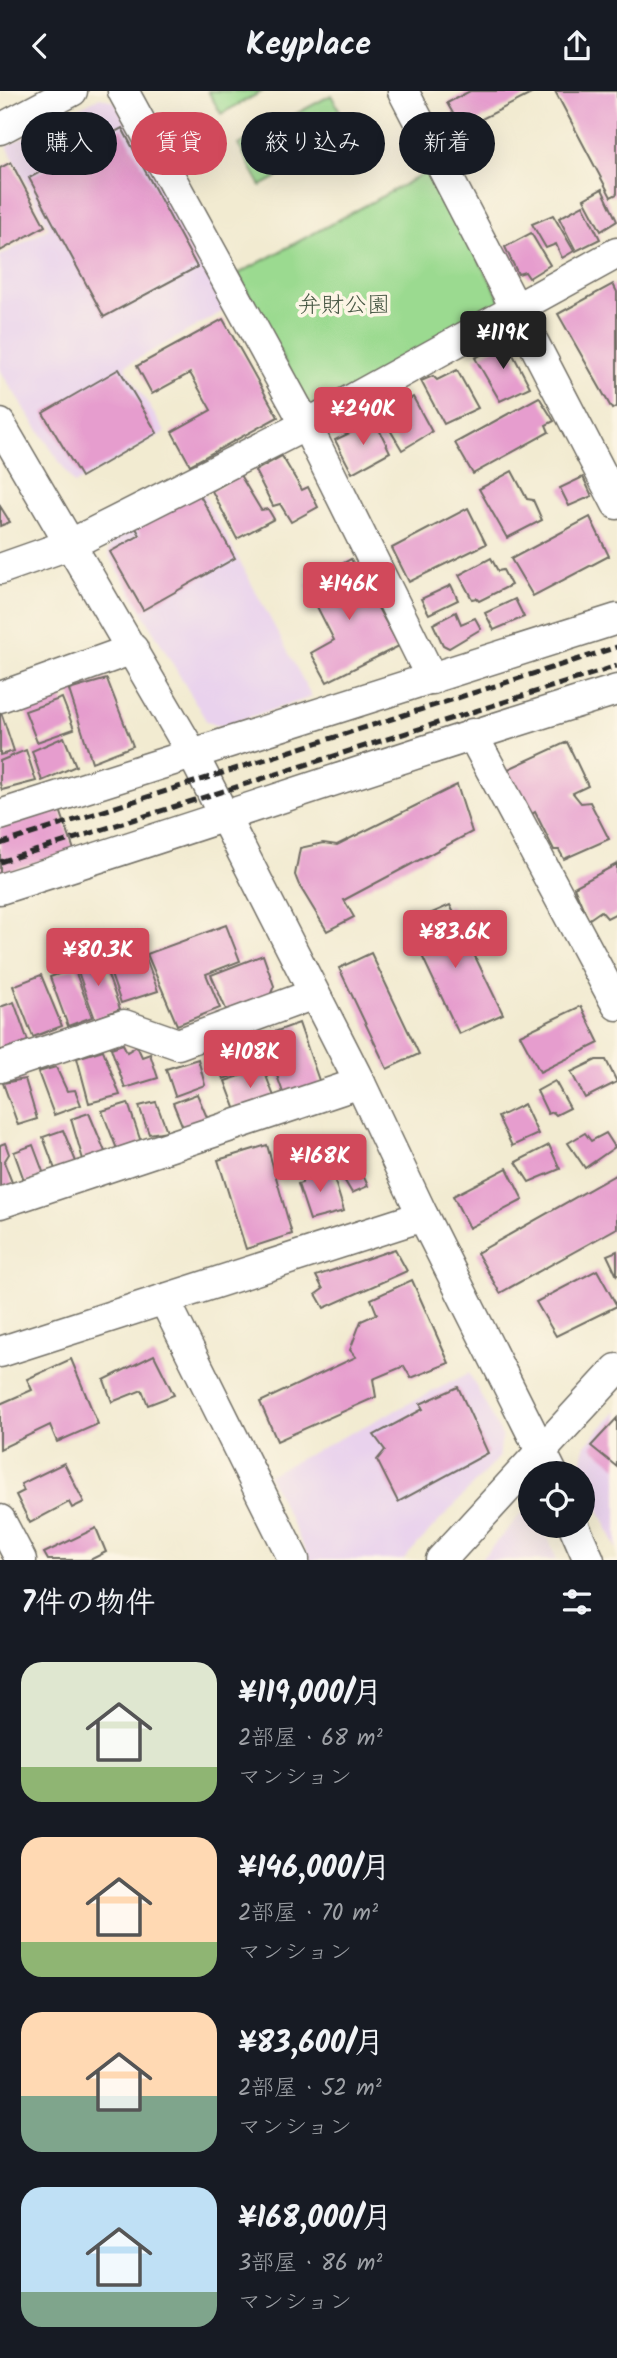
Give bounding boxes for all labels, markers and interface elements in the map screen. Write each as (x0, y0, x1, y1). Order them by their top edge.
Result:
text: Keyplace (246, 20, 371, 71)
icon: back (21, 27, 59, 65)
icon: share (558, 27, 596, 65)
chip: 購入 (21, 112, 117, 175)
chip: 賃貸 (131, 112, 227, 175)
chip: 絞り込み (241, 112, 385, 175)
chip: 新着 (399, 112, 495, 175)
park label: 弁財公園 (298, 288, 390, 324)
pin: ¥119K (454, 311, 552, 371)
text: ¥119K (476, 316, 530, 352)
pin: ¥240K (314, 387, 412, 447)
text: ¥240K (330, 392, 396, 428)
pin: ¥146K (300, 563, 398, 622)
text: ¥146K (319, 567, 379, 603)
pin: ¥83.6K (398, 911, 512, 970)
text: ¥83.6K (419, 915, 491, 951)
pin: ¥80.3K (41, 929, 155, 988)
text: ¥80.3K (62, 933, 134, 969)
pin: ¥108K (201, 1031, 299, 1090)
text: ¥108K (220, 1035, 280, 1071)
pin: ¥168K (271, 1135, 369, 1194)
text: ¥168K (290, 1139, 350, 1175)
map controls (518, 1461, 595, 1538)
button: locate (518, 1461, 595, 1538)
text: 7件の物件 (21, 1580, 155, 1628)
icon: filters (558, 1583, 596, 1621)
text: ¥119,000/月 (238, 1670, 382, 1718)
icon: home (77, 1690, 161, 1774)
text: 2部屋 · 68 m² (238, 1721, 383, 1757)
text: マンション (238, 1760, 352, 1796)
text: ¥146,000/月 (238, 1845, 391, 1893)
icon: home (77, 1865, 161, 1949)
text: 2部屋 · 70 m² (238, 1896, 378, 1932)
text: マンション (238, 1935, 352, 1971)
text: ¥83,600/月 (238, 2020, 384, 2068)
icon: home (77, 2040, 161, 2124)
text: 2部屋 · 52 m² (238, 2071, 382, 2107)
text: マンション (238, 2110, 352, 2146)
text: ¥168,000/月 (238, 2195, 392, 2243)
icon: home (77, 2215, 161, 2299)
text: 3部屋 · 86 m² (238, 2246, 382, 2282)
text: マンション (238, 2285, 352, 2321)

